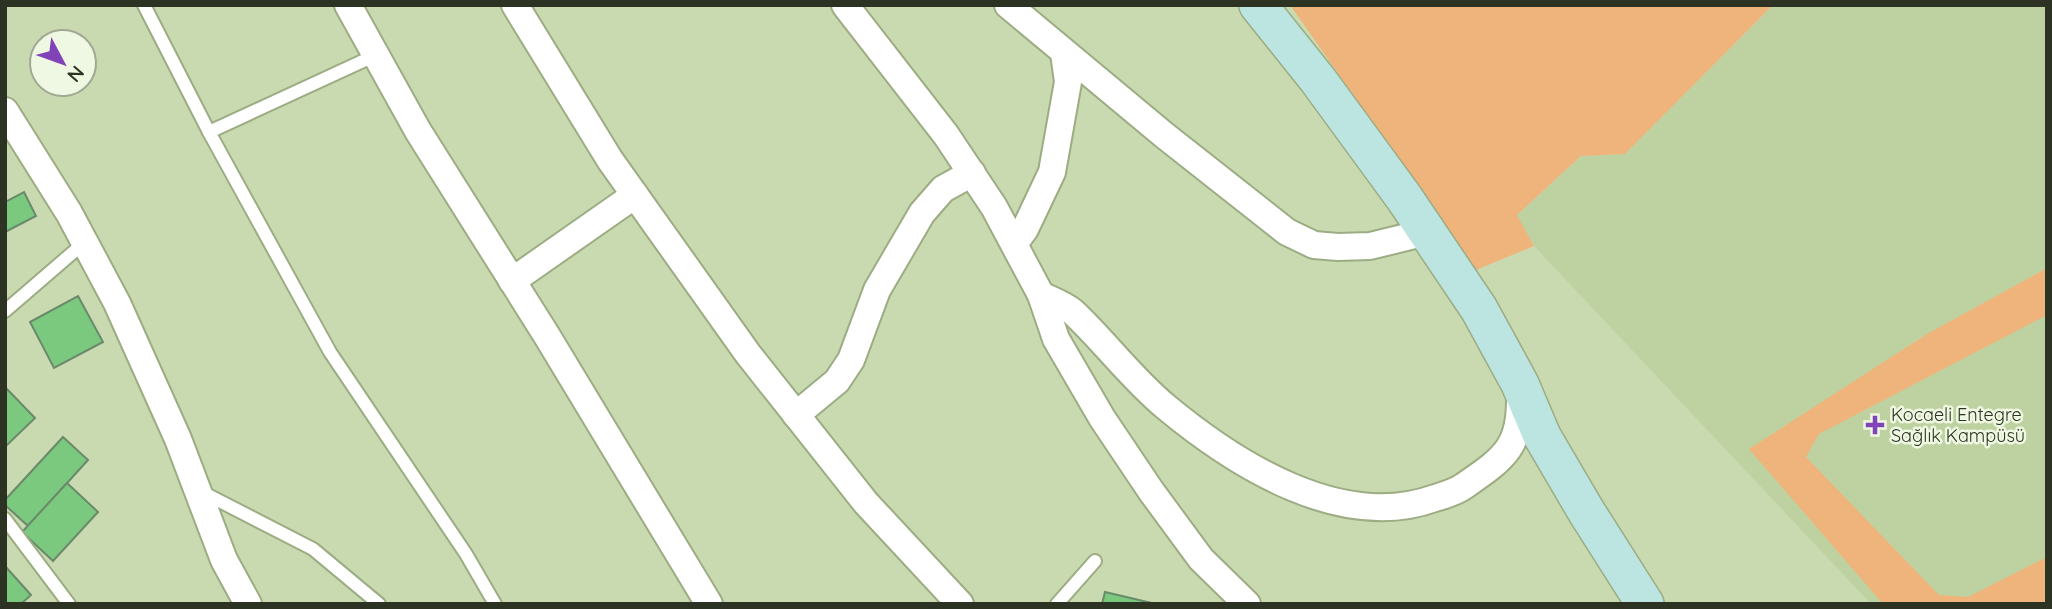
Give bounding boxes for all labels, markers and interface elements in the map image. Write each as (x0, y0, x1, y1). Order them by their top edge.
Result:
north arrow (28, 28, 98, 98)
text: N (62, 61, 89, 87)
place label: Kocaeli Entegre Sağlık Kampüsü (1891, 403, 2025, 447)
marker: Kocaeli Entegre Sağlık Kampüsü (1865, 415, 1885, 435)

